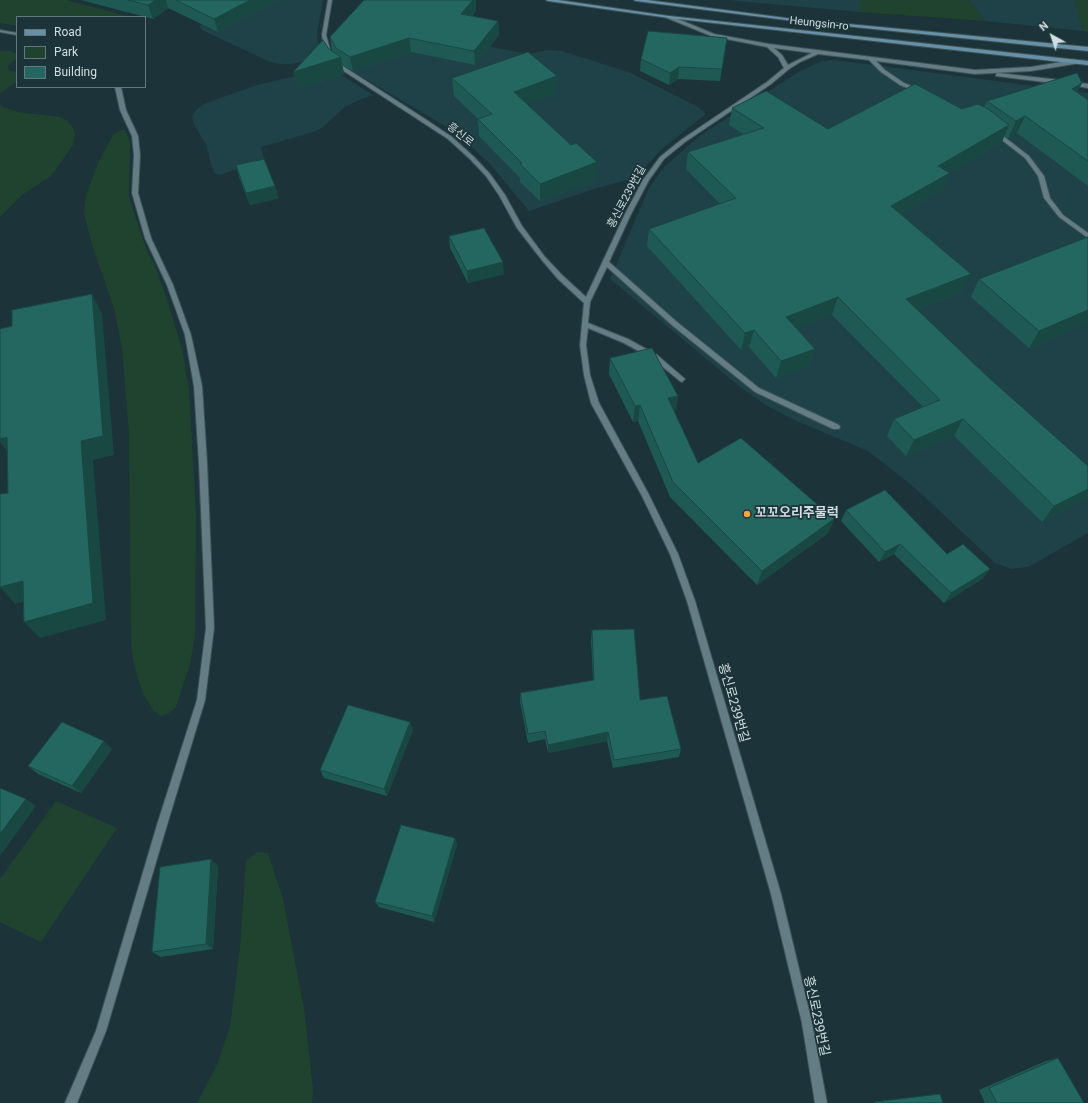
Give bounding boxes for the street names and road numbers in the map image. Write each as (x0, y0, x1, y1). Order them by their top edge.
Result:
street label: Heungsin-ro (789, 14, 849, 34)
street label: 흥신로 (444, 120, 476, 150)
street label: 흥신로239번길 (605, 163, 649, 231)
street label: 흥신로239번길 (714, 662, 752, 744)
street label: 흥신로239번길 (800, 974, 832, 1058)

